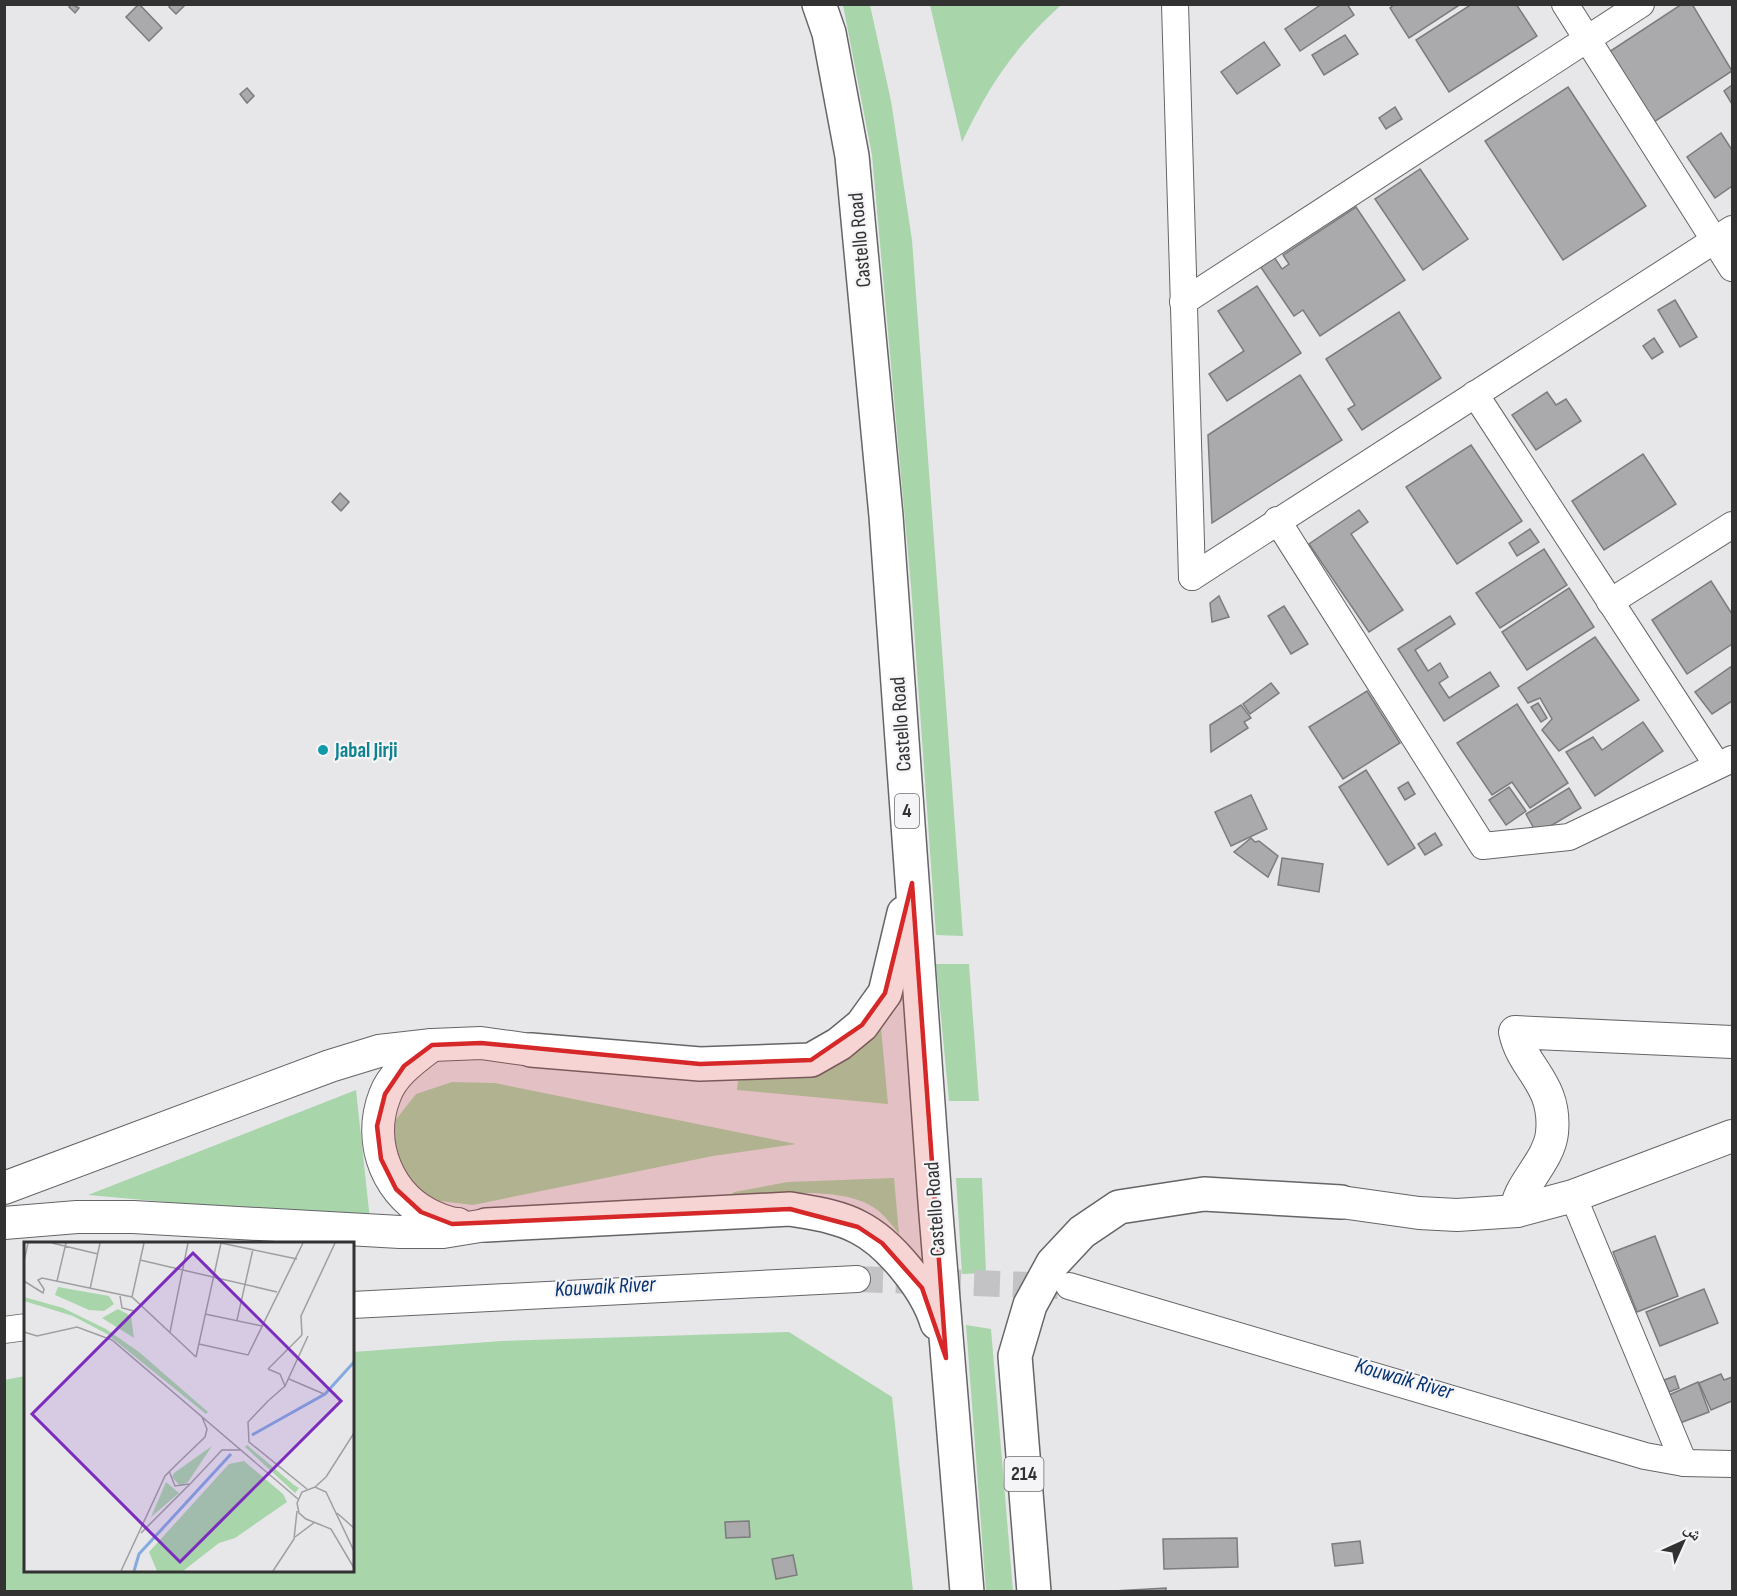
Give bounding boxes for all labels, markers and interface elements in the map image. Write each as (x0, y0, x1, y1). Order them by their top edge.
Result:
street label: Castello Road (843, 192, 877, 288)
street label: Castello Road (885, 676, 917, 772)
place label: Jabal Jirji (334, 738, 397, 763)
marker: Jabal Jirji (316, 743, 330, 757)
road number: 4 (895, 794, 919, 828)
street label: Castello Road (919, 1161, 951, 1257)
inset map (24, 1242, 354, 1572)
water label: Kouwaik River (554, 1271, 657, 1303)
water label: Kouwaik River (1352, 1352, 1457, 1406)
road number: 214 (1004, 1457, 1044, 1491)
north arrow (1653, 1512, 1713, 1572)
text: ش (1680, 1520, 1705, 1545)

